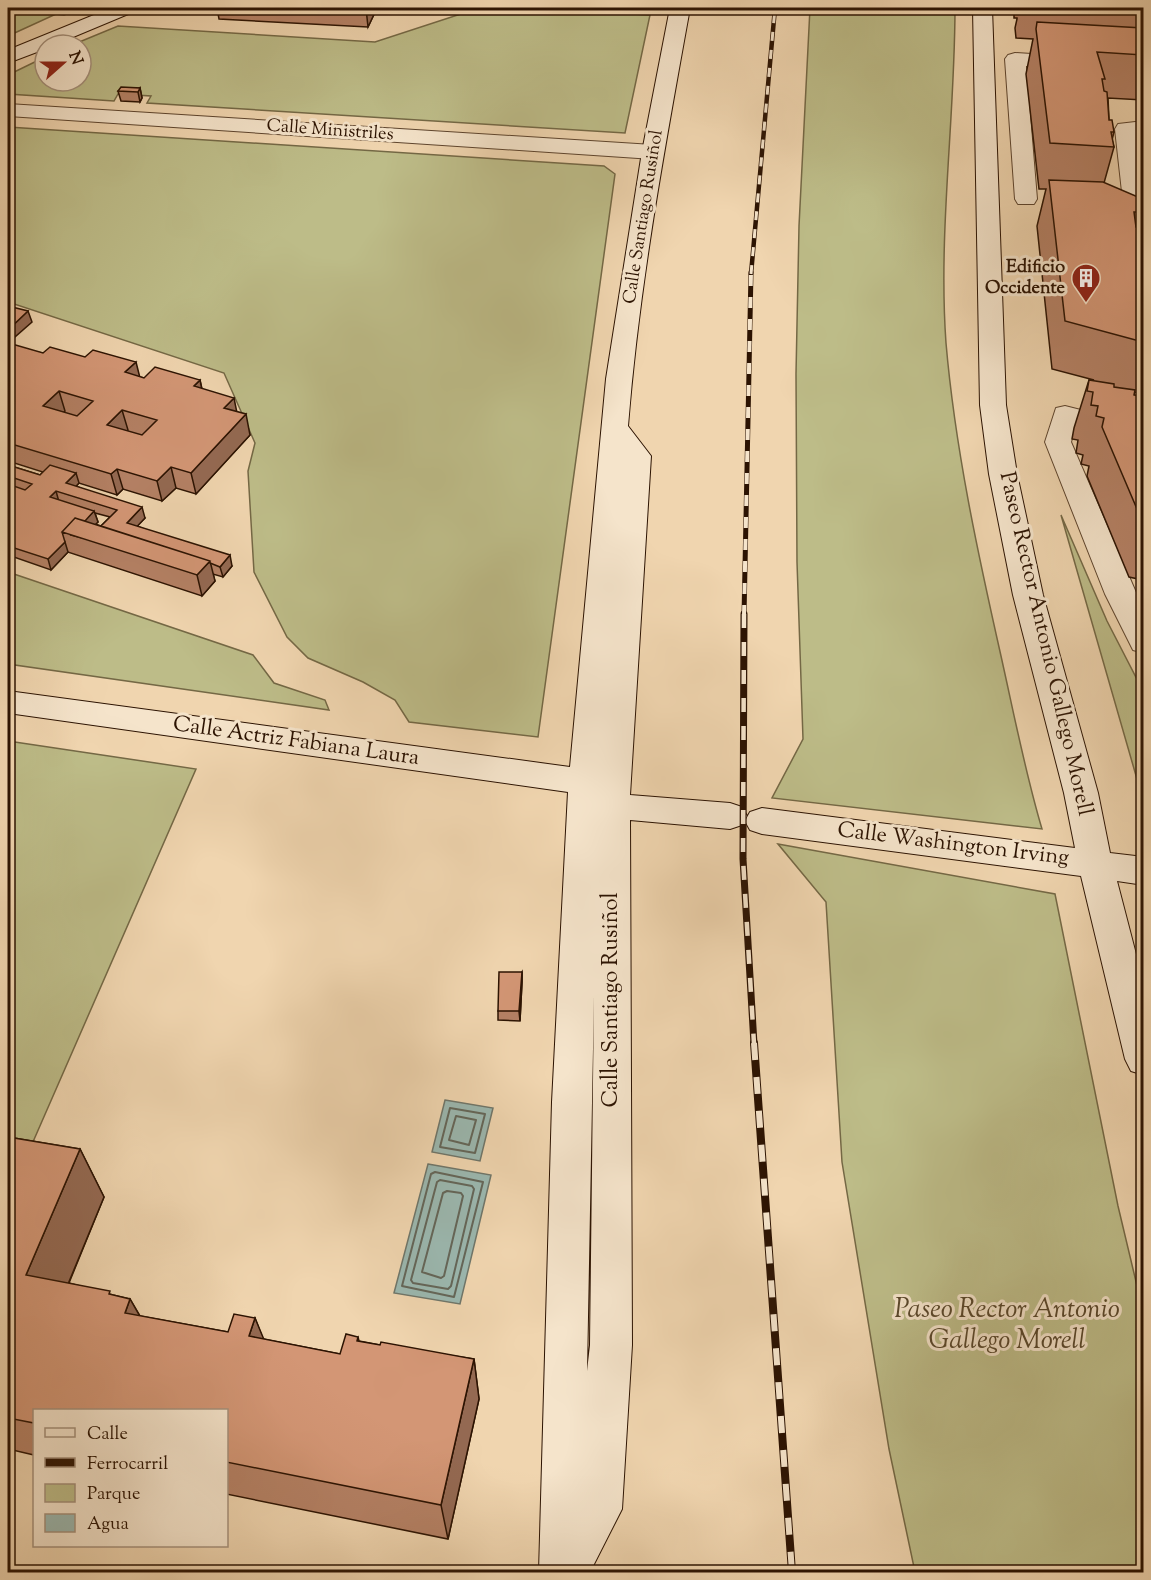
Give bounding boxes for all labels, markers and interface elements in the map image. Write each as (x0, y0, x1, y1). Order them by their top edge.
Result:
north arrow (33, 33, 93, 93)
text: N (62, 48, 88, 69)
street label: Calle Ministriles (266, 114, 394, 148)
street label: Calle Santiago Rusiñol (617, 128, 671, 306)
place label: Edificio Occidente (985, 255, 1066, 302)
building icon: Edificio Occidente (1070, 262, 1102, 304)
street label: Paseo Rector Antonio Gallego Morell (990, 469, 1100, 819)
street label: Calle Actriz Fabiana Laura (171, 709, 421, 775)
street label: Calle Washington Irving (835, 815, 1071, 875)
street label: Calle Santiago Rusiñol (596, 892, 628, 1108)
park label: Paseo Rector Antonio Gallego Morell (894, 1291, 1120, 1361)
legend (33, 1409, 228, 1547)
text: Calle (87, 1422, 128, 1448)
text: Ferrocarril (87, 1452, 168, 1478)
text: Parque (87, 1482, 140, 1508)
text: Agua (87, 1512, 129, 1538)

